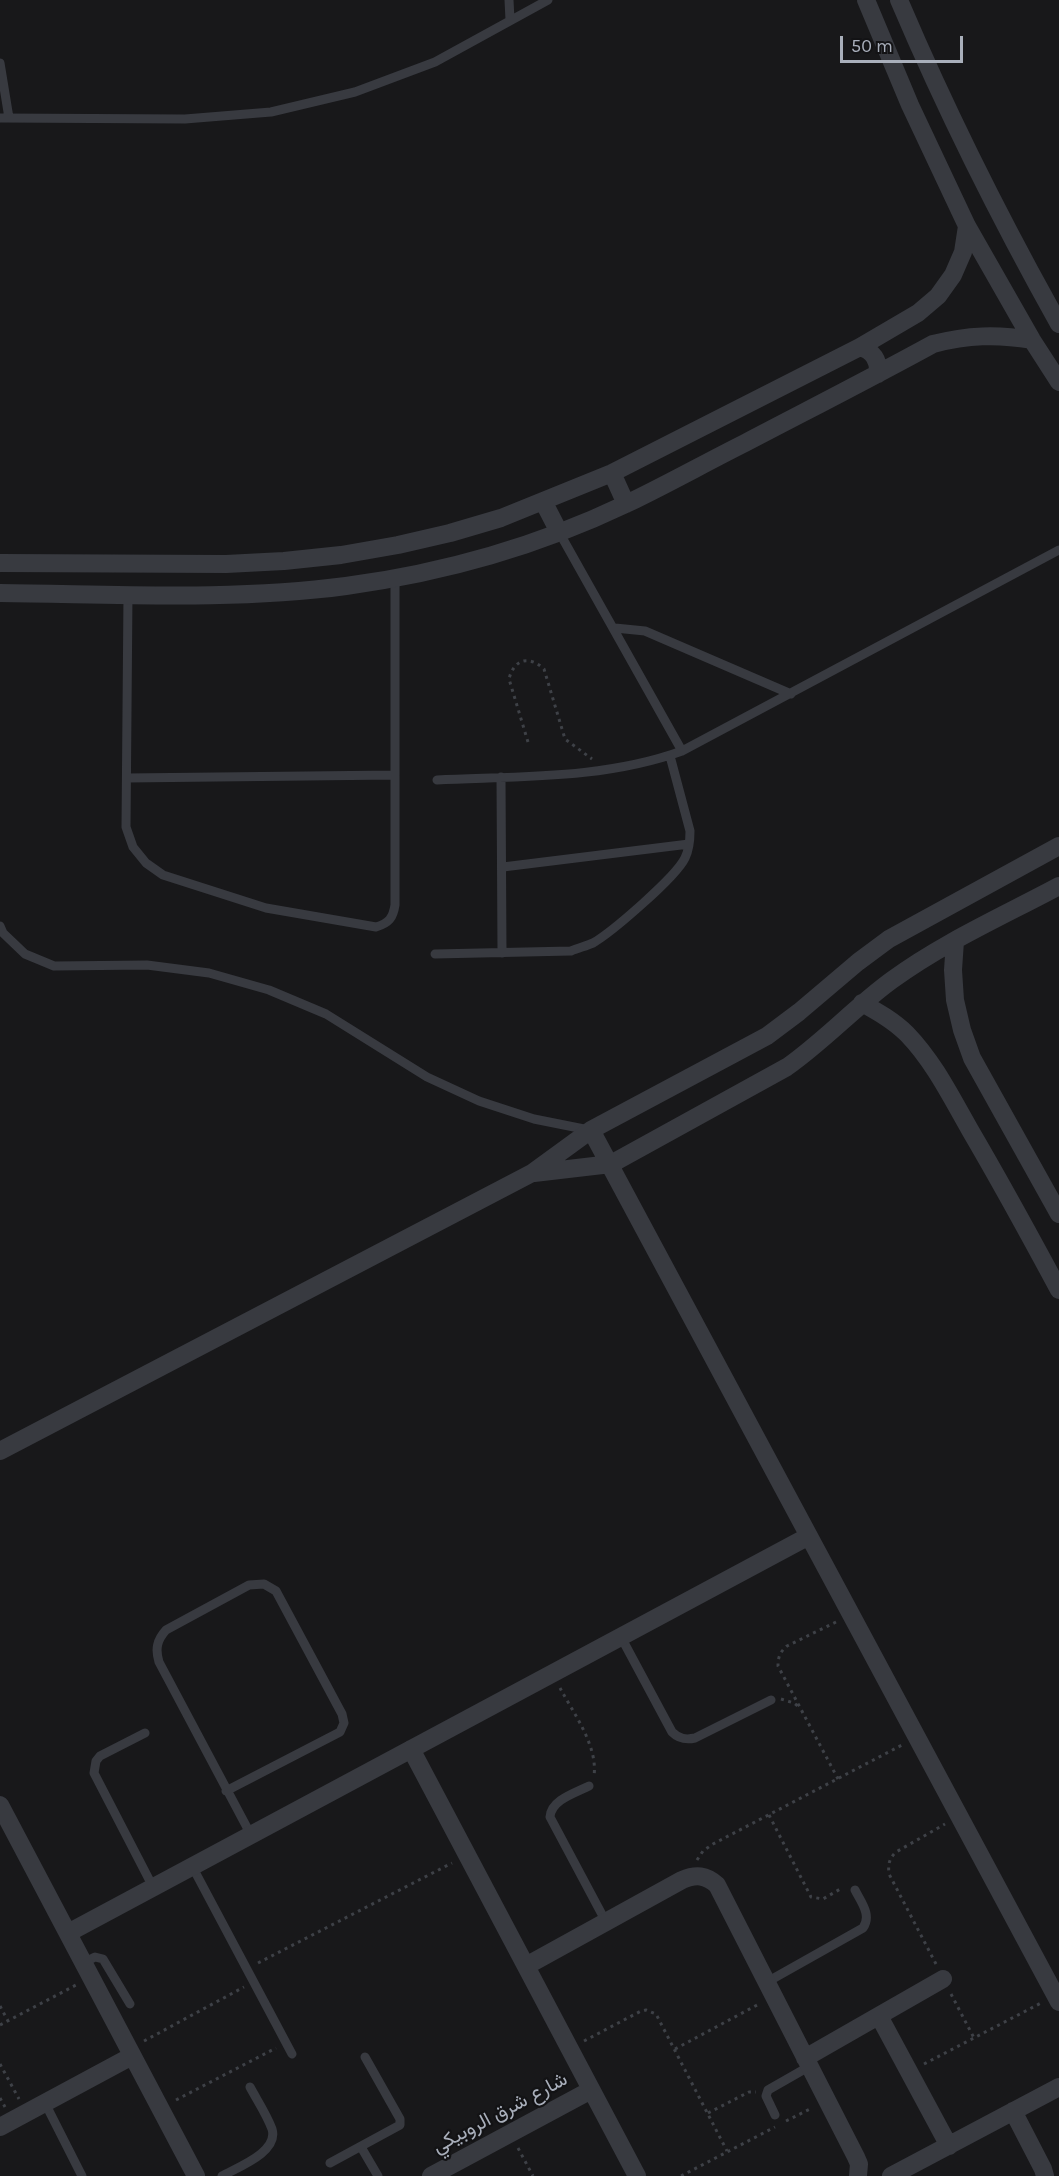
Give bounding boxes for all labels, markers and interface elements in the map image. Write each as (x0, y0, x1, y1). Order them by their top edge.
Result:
scale bar (843, 24, 966, 62)
text: 50 m (851, 35, 893, 57)
street label: شارع شرق الروبيكي (428, 2067, 572, 2159)

